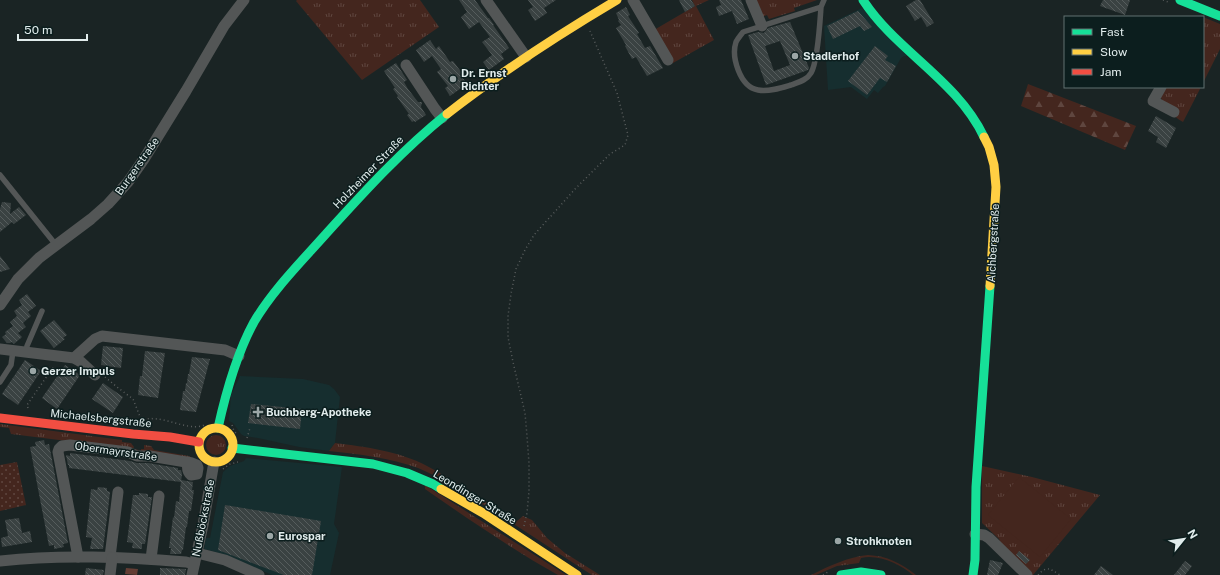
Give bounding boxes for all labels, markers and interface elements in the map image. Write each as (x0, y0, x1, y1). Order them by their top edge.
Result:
scale bar (18, 16, 87, 42)
legend (1064, 16, 1204, 88)
text: 50 m (24, 23, 52, 37)
text: Fast (1100, 25, 1125, 39)
text: Slow (1100, 45, 1128, 59)
place label: Stadlerhof (803, 50, 860, 62)
marker: Stadlerhof (790, 51, 800, 61)
text: Jam (1100, 65, 1122, 79)
place label: Dr. Ernst Richter (461, 67, 507, 92)
marker: Dr. Ernst Richter (448, 74, 458, 84)
street label: Holzheimer Straße (330, 133, 406, 211)
street label: Burgerstraße (113, 135, 161, 197)
street label: Aichbergstraße (985, 203, 1001, 283)
place label: Gerzer Impuls (41, 365, 115, 377)
marker: Gerzer Impuls (28, 366, 38, 376)
place label: Buchberg-Apotheke (266, 406, 371, 418)
street label: Michaelsbergstraße (50, 407, 152, 429)
marker: Buchberg-Apotheke (253, 407, 263, 417)
street label: Obermayrstraße (74, 439, 158, 463)
street label: Leondinger Straße (431, 467, 519, 527)
street label: Nußböckstraße (190, 478, 216, 558)
north arrow (1164, 519, 1204, 559)
text: N (1185, 527, 1200, 541)
place label: Eurospar (278, 530, 326, 542)
marker: Eurospar (265, 531, 275, 541)
place label: Strohknoten (846, 535, 912, 547)
marker: Strohknoten (833, 536, 843, 546)

